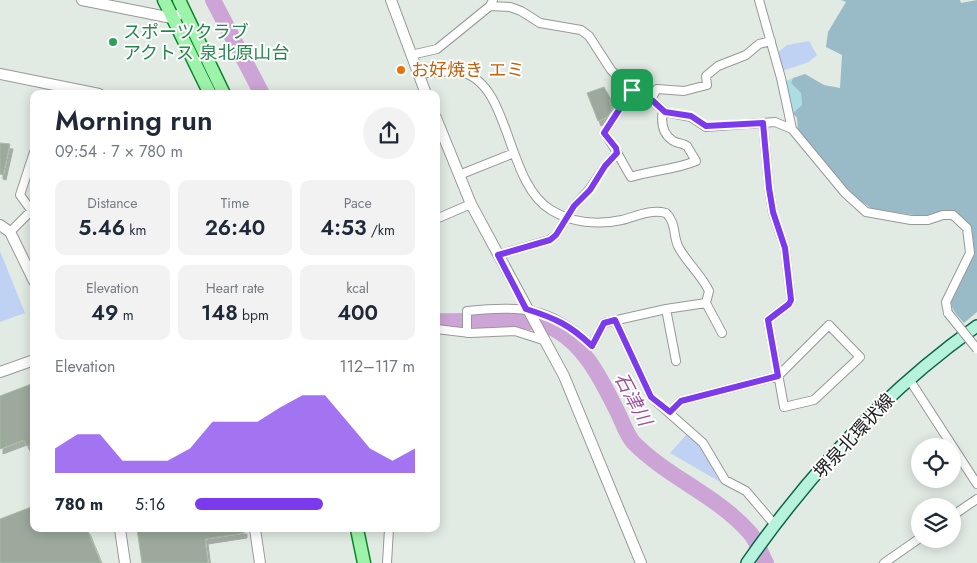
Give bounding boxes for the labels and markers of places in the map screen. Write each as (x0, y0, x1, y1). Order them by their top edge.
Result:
place label: スポーツクラブ アクトス 泉北原山台 (123, 19, 290, 66)
marker: スポーツクラブ アクトス 泉北原山台 (107, 36, 119, 48)
place label: お好焼き エミ (411, 57, 524, 83)
marker: お好焼き エミ (395, 64, 407, 76)
pin (611, 69, 653, 111)

